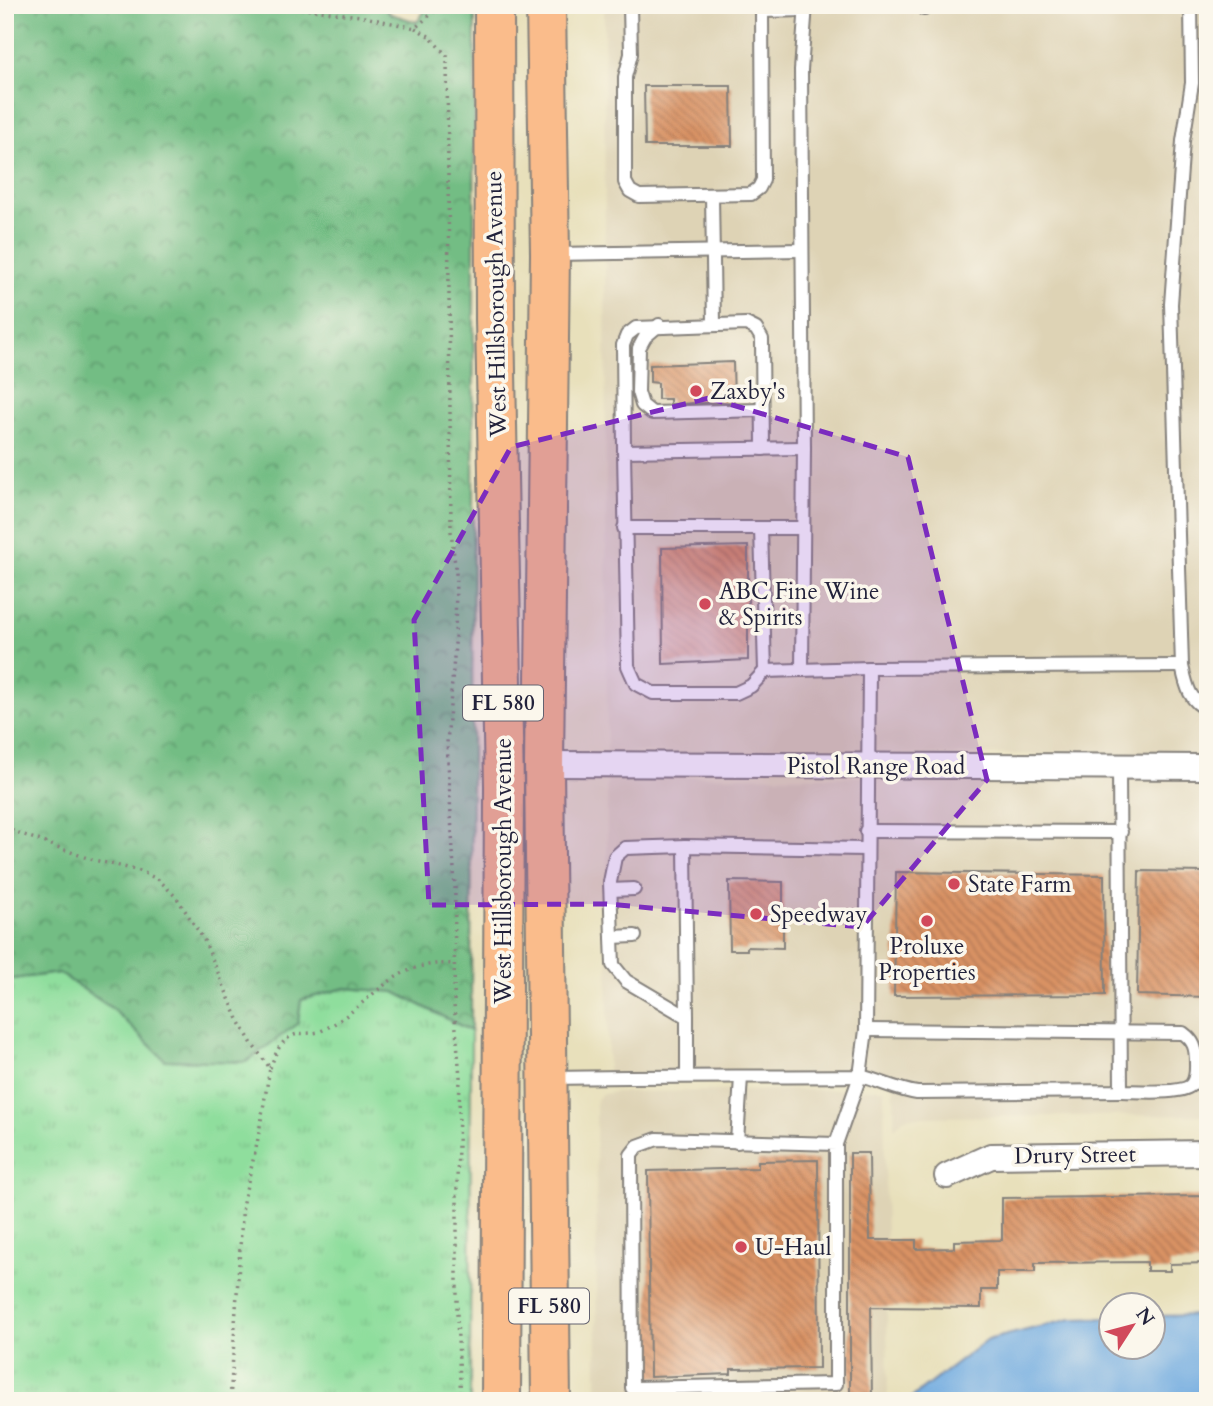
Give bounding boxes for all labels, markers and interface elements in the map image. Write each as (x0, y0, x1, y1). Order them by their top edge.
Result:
street label: West Hillsborough Avenue (478, 170, 514, 439)
place label: Zaxby's (710, 376, 785, 407)
marker: Zaxby's (688, 383, 704, 399)
place label: ABC Fine Wine & Spirits (719, 576, 879, 633)
marker: ABC Fine Wine & Spirits (697, 596, 713, 612)
road number: FL 580 (463, 686, 543, 720)
street label: West Hillsborough Avenue (488, 738, 519, 1005)
street label: Pistol Range Road (787, 751, 966, 782)
place label: State Farm (968, 869, 1072, 900)
marker: State Farm (946, 876, 962, 892)
place label: Speedway (770, 899, 867, 930)
marker: Speedway (748, 906, 764, 922)
marker: Proluxe Properties (919, 913, 935, 929)
place label: Proluxe Properties (878, 931, 976, 988)
street label: Drury Street (1014, 1138, 1136, 1172)
place label: U-Haul (755, 1232, 832, 1263)
marker: U-Haul (733, 1239, 749, 1255)
road number: FL 580 (509, 1288, 589, 1324)
north arrow (1098, 1290, 1168, 1360)
text: N (1130, 1302, 1161, 1331)

